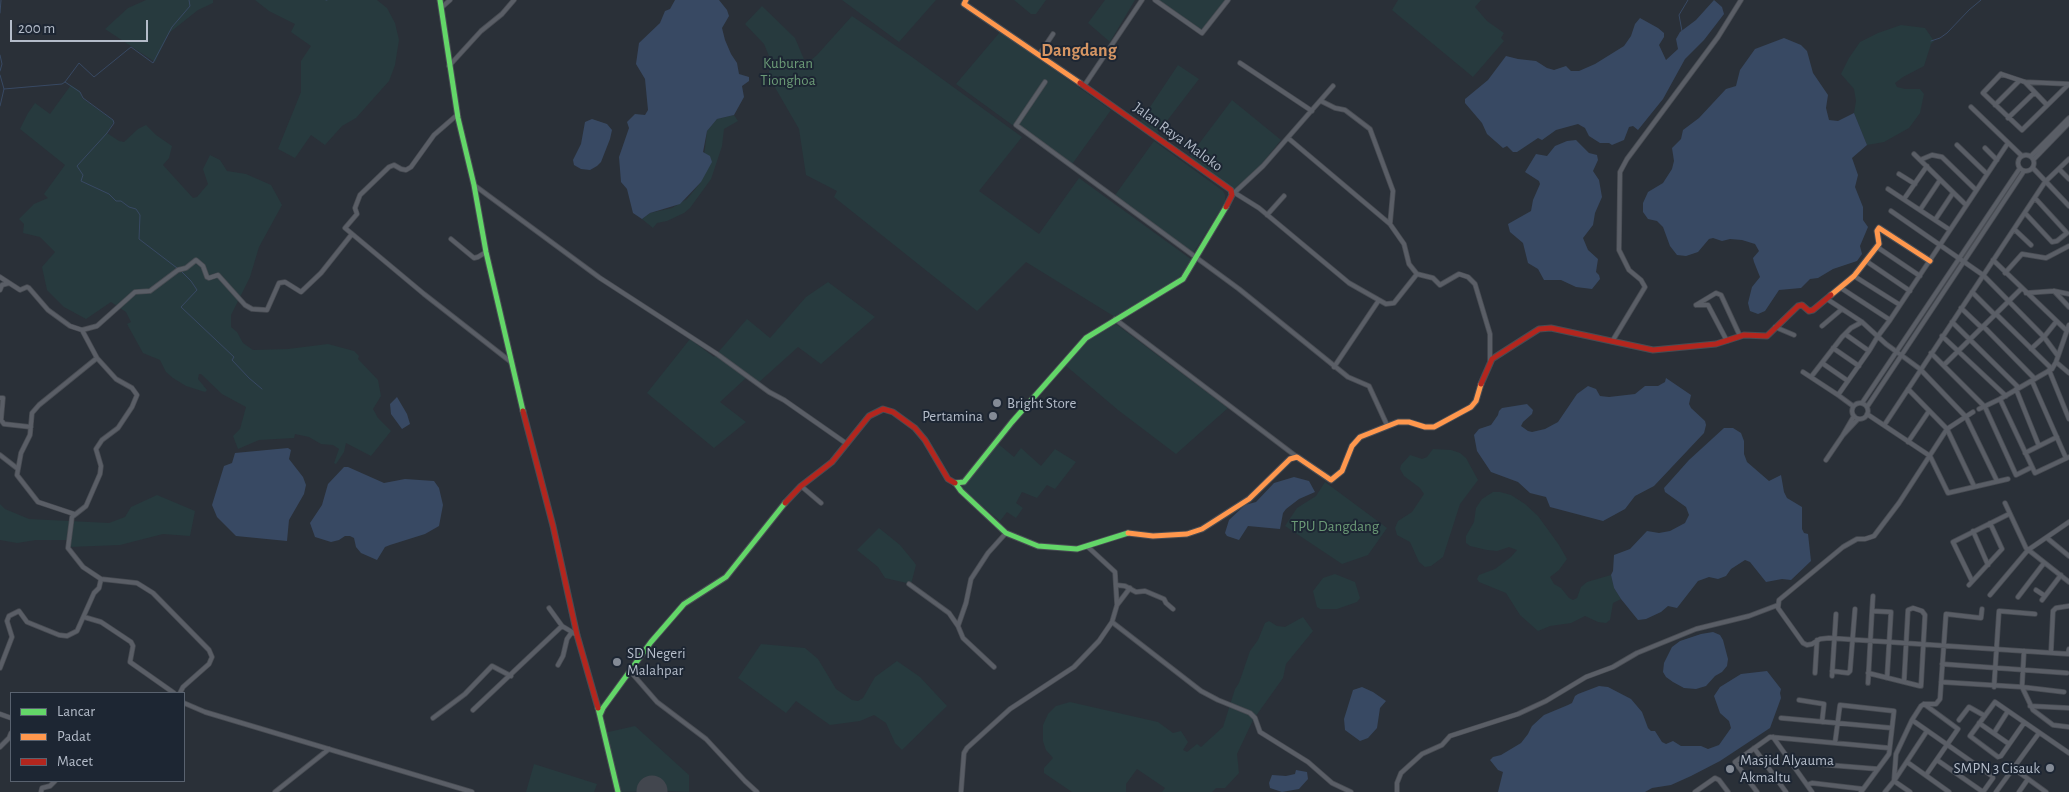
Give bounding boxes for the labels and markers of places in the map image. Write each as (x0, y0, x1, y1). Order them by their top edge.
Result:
place label: Bright Store (1007, 394, 1076, 412)
marker: Bright Store (991, 397, 1003, 409)
place label: Pertamina (922, 407, 983, 425)
marker: Pertamina (987, 410, 999, 422)
place label: SD Negeri Malahpar (627, 644, 686, 679)
marker: SD Negeri Malahpar (611, 656, 623, 668)
place label: Masjid Alyauma Akmaltu (1740, 751, 1834, 786)
place label: SMPN 3 Cisauk (1954, 759, 2040, 777)
marker: SMPN 3 Cisauk (2044, 762, 2056, 774)
marker: Masjid Alyauma Akmaltu (1724, 763, 1736, 775)

